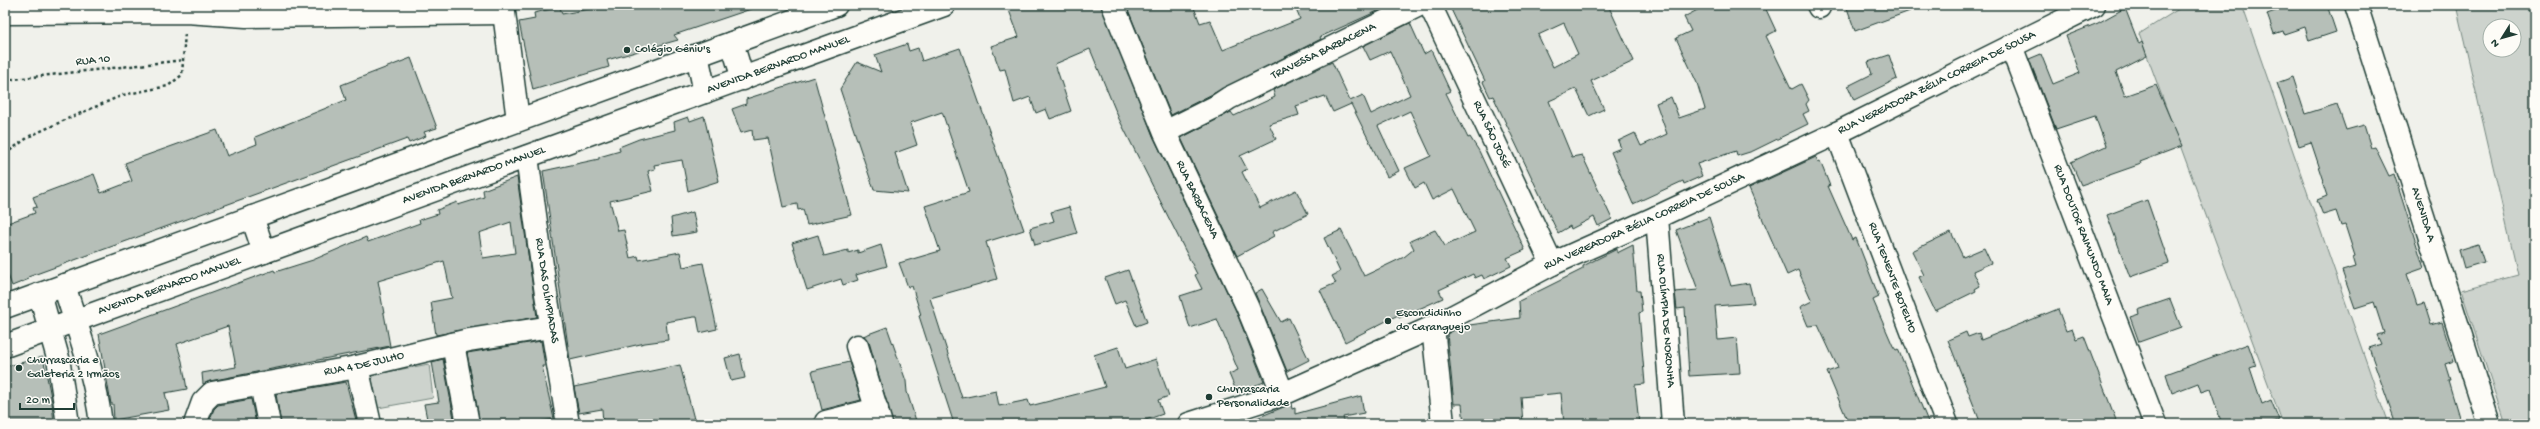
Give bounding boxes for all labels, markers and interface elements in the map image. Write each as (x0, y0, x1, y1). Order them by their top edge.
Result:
north arrow (2482, 18, 2522, 58)
street label: TRAVESSA BARBACENA (1268, 20, 1379, 84)
street label: RUA VEREADORA ZÉLIA CORREIA DE SOUSA (1836, 28, 2039, 138)
street label: AVENIDA BERNARDO MANUEL (705, 33, 852, 97)
text: N (2489, 36, 2503, 49)
place label: Colégio Gêniu's (635, 43, 711, 57)
marker: Colégio Gêniu's (622, 45, 632, 55)
street label: RUA 10 (75, 52, 111, 70)
street label: RUA SÃO JOSÉ (1469, 99, 1513, 171)
street label: AVENIDA BERNARDO MANUEL (401, 143, 548, 208)
street label: RUA BARBACENA (1172, 158, 1222, 242)
street label: RUA DOUTOR RAIMUNDO MAIA (2050, 163, 2116, 308)
street label: RUA VEREADORA ZÉLIA CORREIA DE SOUSA (1542, 170, 1748, 274)
street label: AVENIDA A (2407, 185, 2438, 245)
street label: RUA TENENTE BOTELHO (1865, 221, 1919, 335)
street label: RUA DAS OLÍMPIADAS (531, 237, 561, 345)
street label: RUA OLÍMPIA DE NORONHA (1653, 253, 1677, 389)
street label: AVENIDA BERNARDO MANUEL (96, 254, 243, 319)
place label: Escondidinho do Caranguejo (1396, 307, 1470, 335)
marker: Escondidinho do Caranguejo (1383, 316, 1393, 326)
street label: RUA 4 DE JULHO (323, 349, 406, 380)
place label: Churrascaria e Galeteria 2 Irmãos (27, 354, 120, 382)
marker: Churrascaria e Galeteria 2 Irmãos (14, 363, 24, 373)
place label: Churrascaria Personalidade (1216, 383, 1290, 411)
scale bar (20, 385, 74, 411)
marker: Churrascaria Personalidade (1204, 392, 1214, 402)
text: 20 m (26, 394, 51, 408)

